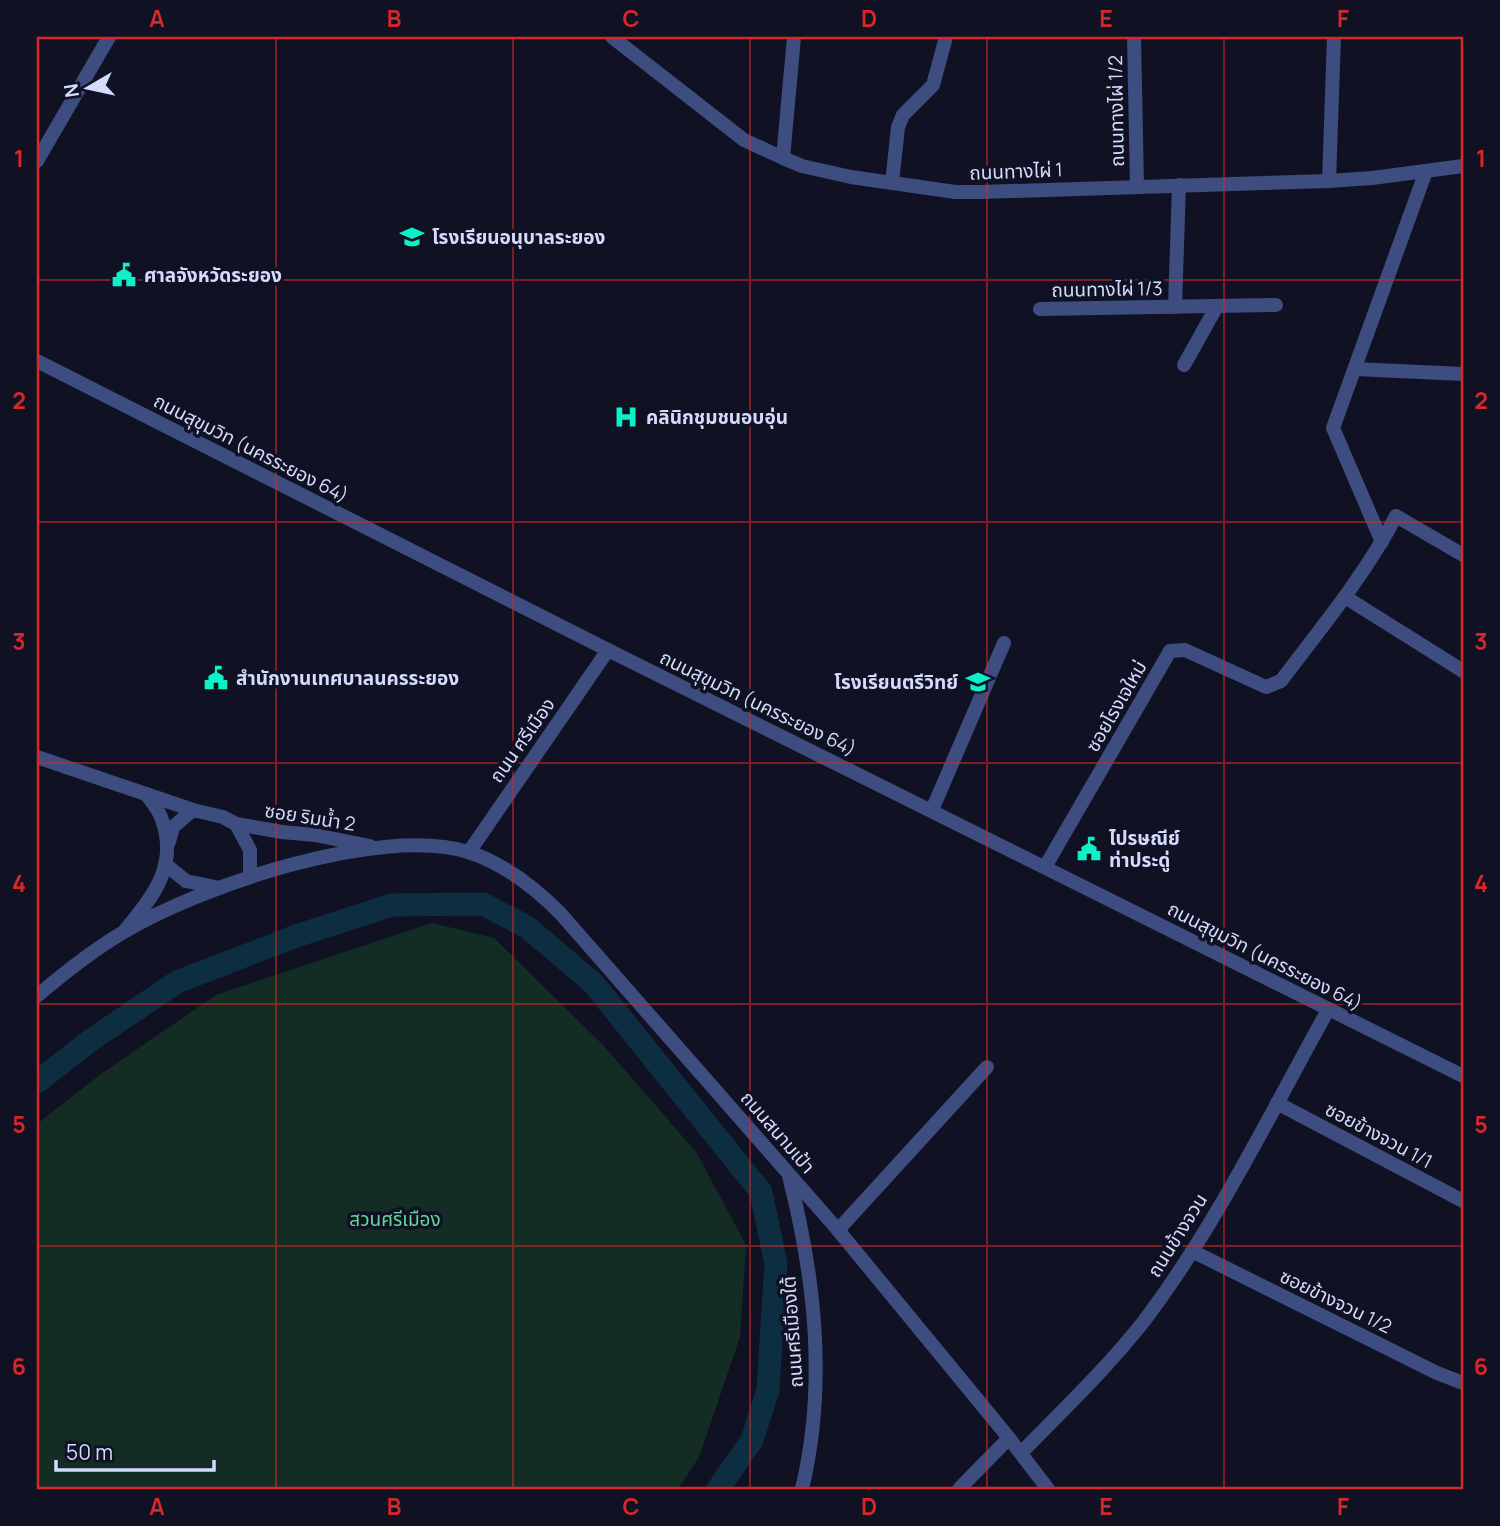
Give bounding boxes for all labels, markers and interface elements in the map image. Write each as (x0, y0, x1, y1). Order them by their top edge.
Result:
text: A (149, 2, 165, 34)
text: B (387, 2, 401, 34)
text: C (623, 2, 640, 34)
text: D (861, 2, 877, 34)
text: E (1099, 2, 1113, 34)
text: F (1337, 2, 1349, 34)
north arrow (52, 52, 122, 122)
street label: ถนนทางไผ่ 1/2 (1102, 55, 1130, 167)
text: N (57, 82, 85, 99)
text: 1 (14, 142, 24, 174)
text: 1 (1476, 142, 1486, 174)
street label: ถนนทางไผ่ 1 (969, 156, 1063, 186)
school or university icon: โรงเรียนอนุบาลระยอง (398, 223, 426, 251)
place label: โรงเรียนอนุบาลระยอง (432, 224, 606, 250)
public building icon: ศาลจังหวัดระยอง (110, 261, 138, 289)
place label: ศาลจังหวัดระยอง (144, 262, 282, 288)
street label: ถนนทางไผ่ 1/3 (1051, 275, 1163, 303)
text: 2 (12, 384, 26, 416)
text: 2 (1474, 384, 1488, 416)
street label: ถนนสุขุมวิท (นครระยอง 64) (149, 388, 353, 508)
hospital icon: คลินิกชุมชนอบอุ่น (612, 403, 640, 431)
place label: คลินิกชุมชนอบอุ่น (646, 404, 788, 430)
text: 3 (12, 625, 26, 657)
text: 3 (1474, 625, 1488, 657)
street label: ถนนสุขุมวิท (นครระยอง 64) (656, 644, 860, 762)
street label: ซอยโรงเจใหม่ (1079, 656, 1153, 756)
public building icon: สำนักงานเทศบาลนครระยอง (202, 664, 230, 692)
place label: สำนักงานเทศบาลนครระยอง (236, 665, 459, 691)
school or university icon: โรงเรียนตรีวิทย์ (964, 668, 992, 696)
place label: โรงเรียนตรีวิทย์ (834, 669, 958, 695)
street label: ถนน ศรีเมือง (483, 692, 561, 788)
street label: ซอย ริมน้ำ 2 (263, 797, 357, 837)
place label: ไปรษณีย์ ท่าประดู่ (1109, 825, 1180, 873)
public building icon: ไปรษณีย์ ท่าประดู่ (1075, 835, 1103, 863)
text: 4 (12, 867, 26, 899)
text: 4 (1474, 867, 1488, 899)
street label: ถนนสุขุมวิท (นครระยอง 64) (1163, 896, 1367, 1016)
street label: ถนนสนามเป้า (735, 1085, 821, 1179)
street label: ซอยข้างจวน 1/1 (1321, 1096, 1437, 1174)
text: 5 (12, 1108, 26, 1140)
text: 5 (1474, 1108, 1488, 1140)
street label: ถนนข้างจวน (1141, 1188, 1213, 1282)
park label: สวนศรีเมือง (349, 1206, 441, 1232)
street label: ซอยข้างจวน 1/2 (1276, 1263, 1396, 1339)
street label: ถนนศรีเมืองใต้ (775, 1275, 809, 1389)
text: 6 (12, 1350, 26, 1382)
text: 6 (1474, 1350, 1488, 1382)
scale bar (56, 1428, 214, 1472)
text: 50 m (66, 1438, 113, 1466)
text: A (149, 1490, 165, 1522)
text: B (387, 1490, 401, 1522)
text: C (623, 1490, 640, 1522)
text: D (861, 1490, 877, 1522)
text: E (1099, 1490, 1113, 1522)
text: F (1337, 1490, 1349, 1522)

